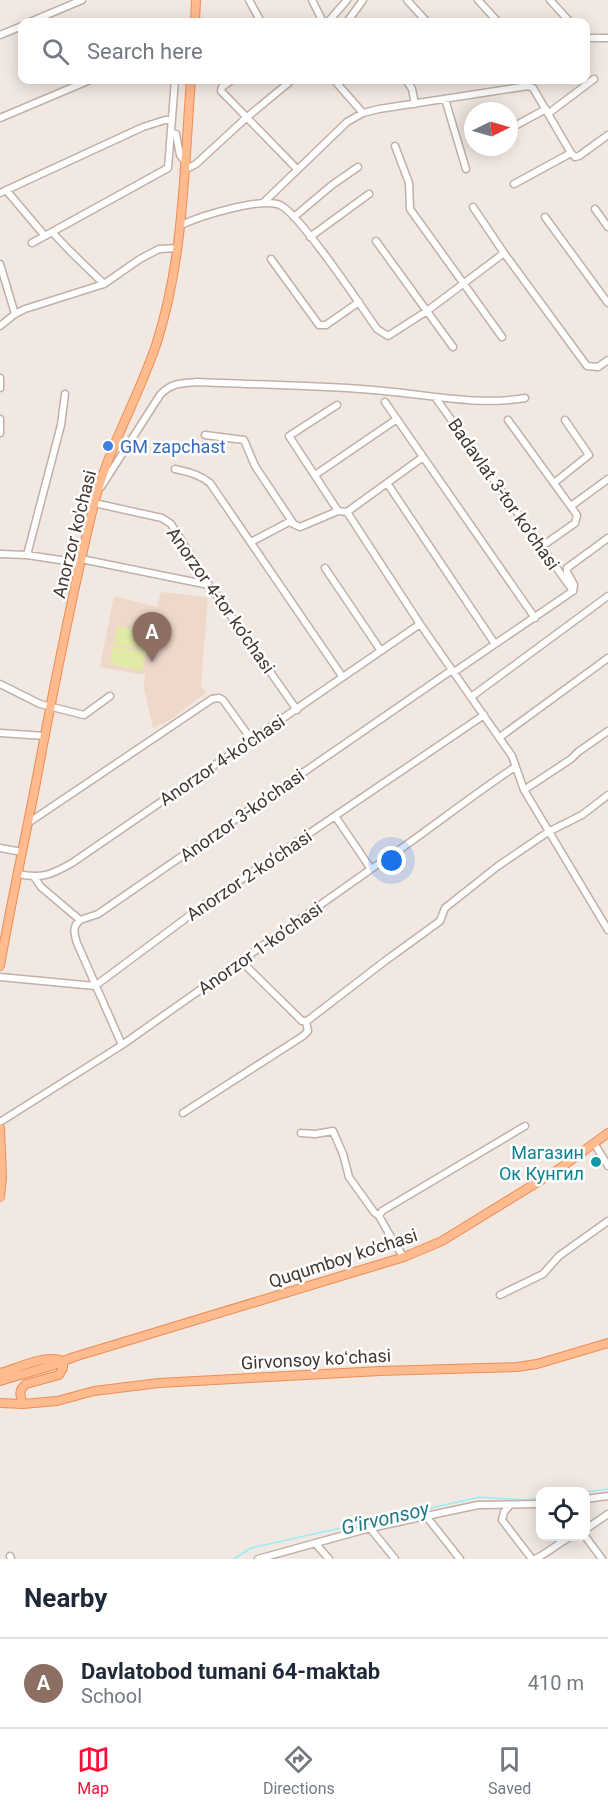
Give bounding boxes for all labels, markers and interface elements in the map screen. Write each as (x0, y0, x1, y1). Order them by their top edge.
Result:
search box (18, 18, 590, 84)
icon: search (39, 35, 72, 68)
text: Search here (87, 39, 203, 64)
north arrow (464, 102, 518, 156)
street label: Badavlat 3-tor koʼchasi (444, 414, 564, 574)
place label: GM zapchast (120, 436, 226, 457)
marker: GM zapchast (101, 439, 115, 453)
street label: Anorzor ko'chasi (48, 468, 100, 600)
street label: Anorzor 4-tor koʼchasi (163, 523, 279, 677)
pin: A (132, 612, 172, 662)
street label: Аnorzor 4-koʼchasi (155, 710, 289, 810)
street label: Аnorzor 3-koʼchasi (176, 764, 308, 866)
street label: Аnorzor 2-koʼchasi (182, 825, 316, 925)
your location (377, 846, 406, 875)
street label: Аnorzor 1-koʼchasi (194, 897, 326, 999)
place label: Магазин Ок Кунгил (499, 1142, 584, 1184)
marker: Магазин Ок Кунгил (589, 1155, 603, 1169)
street label: Ququmboy ko'chasi (266, 1224, 420, 1292)
street label: Girvonsoy koʻchasi (240, 1345, 392, 1373)
map controls (536, 1487, 590, 1541)
button: locate (536, 1487, 590, 1541)
water label: G‘irvonsoy (339, 1496, 432, 1540)
text: Nearby (24, 1583, 107, 1613)
text: Davlatobod tumani 64-maktab (81, 1659, 380, 1684)
text: A (37, 1671, 50, 1695)
text: 410 m (528, 1671, 584, 1695)
text: School (81, 1684, 142, 1708)
tab: Map (77, 1743, 110, 1798)
tab: Directions (263, 1743, 335, 1798)
tab: Saved (488, 1743, 531, 1798)

